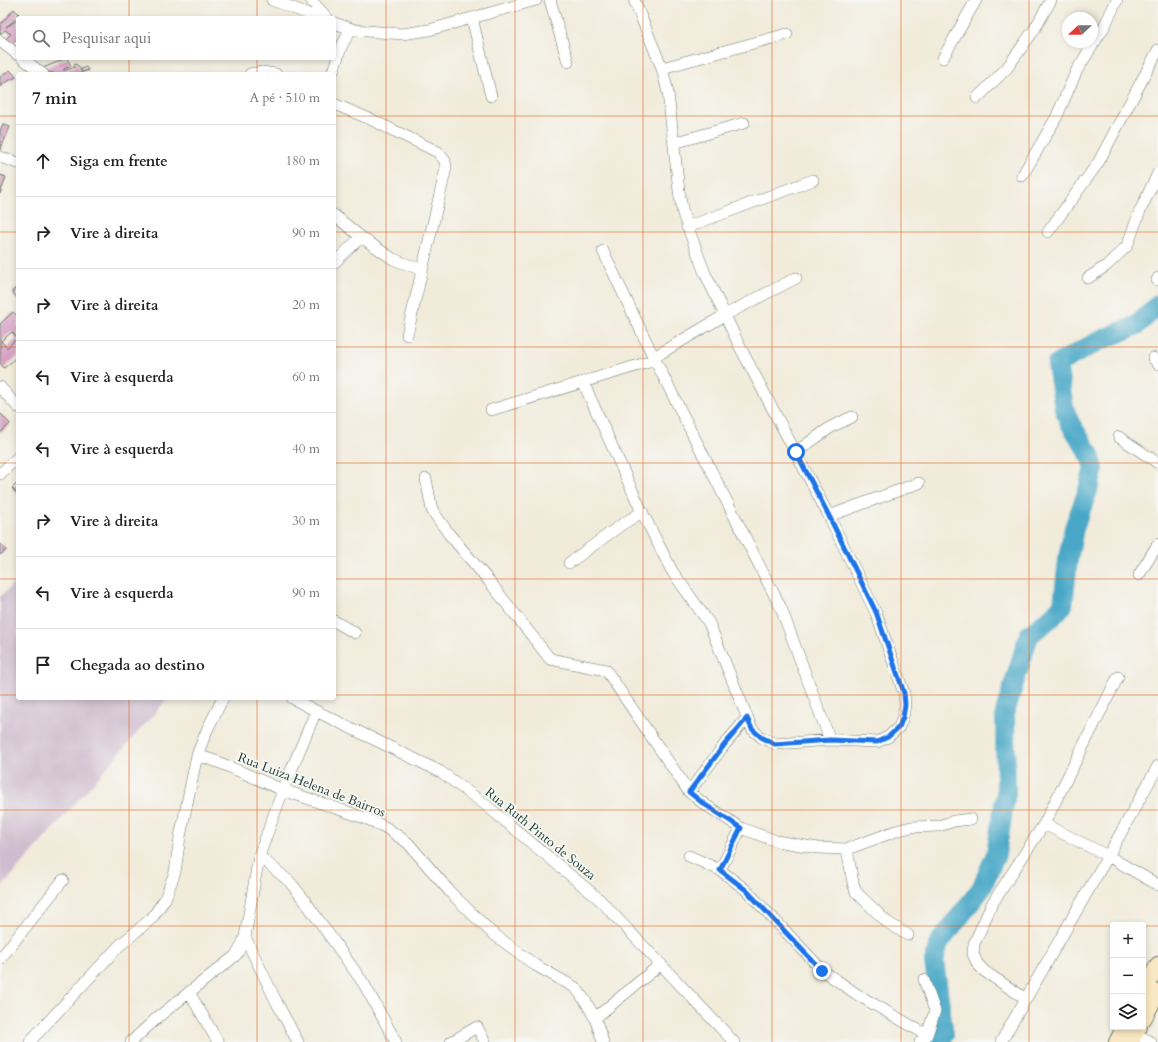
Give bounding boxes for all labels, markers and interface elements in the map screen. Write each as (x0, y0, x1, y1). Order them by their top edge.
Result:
north arrow (1062, 12, 1098, 48)
search box (16, 16, 336, 60)
icon: search (30, 27, 52, 49)
text: Pesquisar aqui (62, 28, 151, 48)
text: 7 min (32, 87, 77, 110)
text: A pé · 510 m (250, 89, 320, 107)
icon: ahead (32, 150, 54, 172)
text: Siga em frente (70, 151, 168, 171)
text: 180 m (286, 152, 320, 170)
icon: right (32, 222, 54, 244)
text: Vire à direita (70, 223, 158, 243)
text: 90 m (292, 224, 320, 242)
icon: right (32, 294, 54, 316)
text: Vire à direita (70, 295, 158, 315)
text: 20 m (292, 296, 320, 314)
icon: left (32, 366, 54, 388)
text: Vire à esquerda (70, 367, 174, 387)
text: 60 m (292, 368, 320, 386)
icon: left (32, 438, 54, 460)
text: Vire à esquerda (70, 439, 174, 459)
text: 40 m (292, 440, 320, 458)
route start (787, 443, 805, 461)
icon: right (32, 510, 54, 532)
text: Vire à direita (70, 511, 158, 531)
text: 30 m (292, 512, 320, 530)
icon: left (32, 582, 54, 604)
text: Vire à esquerda (70, 583, 174, 603)
text: 90 m (292, 584, 320, 602)
icon: arrive (32, 654, 54, 676)
text: Chegada ao destino (70, 655, 205, 675)
street label: Rua Luiza Helena de Bairros (235, 748, 388, 821)
street label: Rua Ruth Pinto de Souza (481, 783, 600, 884)
map controls (1110, 922, 1146, 1030)
button: + (1110, 922, 1146, 958)
button: − (1110, 958, 1146, 994)
route end (813, 962, 831, 980)
button: layers (1110, 994, 1146, 1030)

